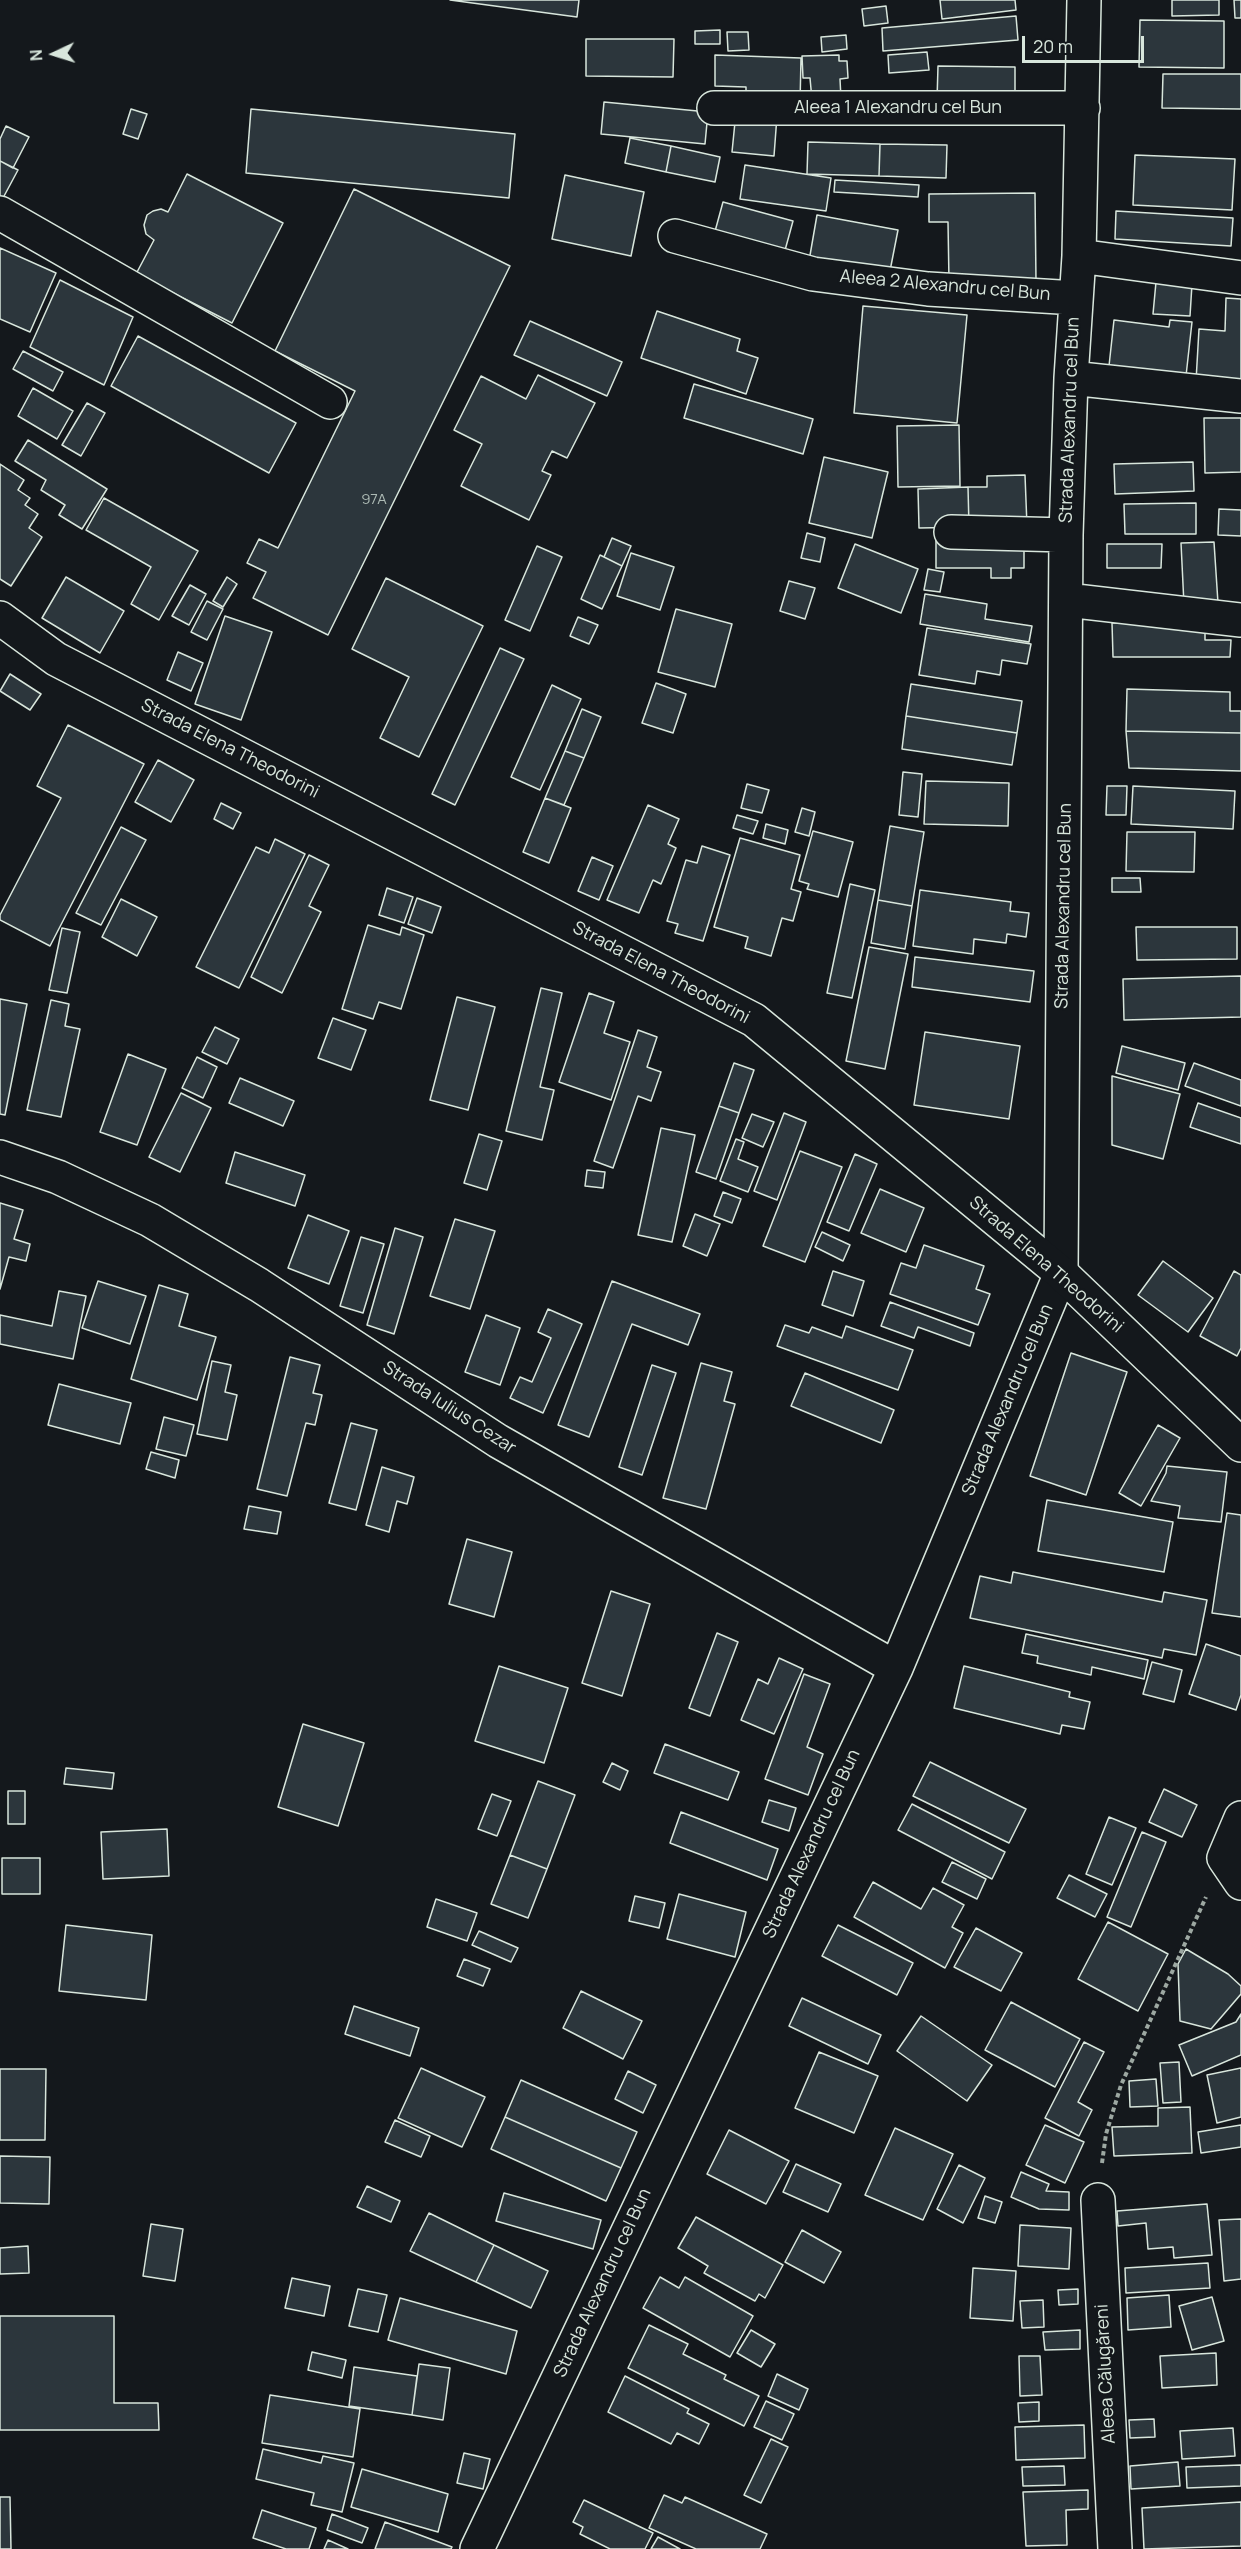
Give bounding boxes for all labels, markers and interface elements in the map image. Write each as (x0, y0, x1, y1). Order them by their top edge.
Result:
north arrow (24, 24, 84, 84)
scale bar (1025, 24, 1146, 62)
text: 20 m (1033, 34, 1073, 58)
text: N (25, 49, 47, 62)
street label: Aleea 1 Alexandru cel Bun (794, 97, 1002, 119)
street label: Aleea 2 Alexandru cel Bun (839, 266, 1051, 306)
street label: Strada Alexandru cel Bun (1056, 317, 1084, 523)
house number: 97A (361, 491, 387, 509)
street label: Strada Elena Theodorini (137, 695, 323, 803)
street label: Strada Alexandru cel Bun (1051, 803, 1077, 1009)
street label: Strada Elena Theodorini (569, 917, 753, 1029)
street label: Strada Elena Theodorini (965, 1192, 1127, 1338)
street label: Strada Alexandru cel Bun (958, 1301, 1058, 1499)
street label: Strada Iulius Cezar (378, 1357, 520, 1459)
street label: Strada Alexandru cel Bun (759, 1746, 865, 1942)
street label: Strada Alexandru cel Bun (550, 2185, 656, 2381)
street label: Aleea Călugăreni (1092, 2304, 1120, 2444)

